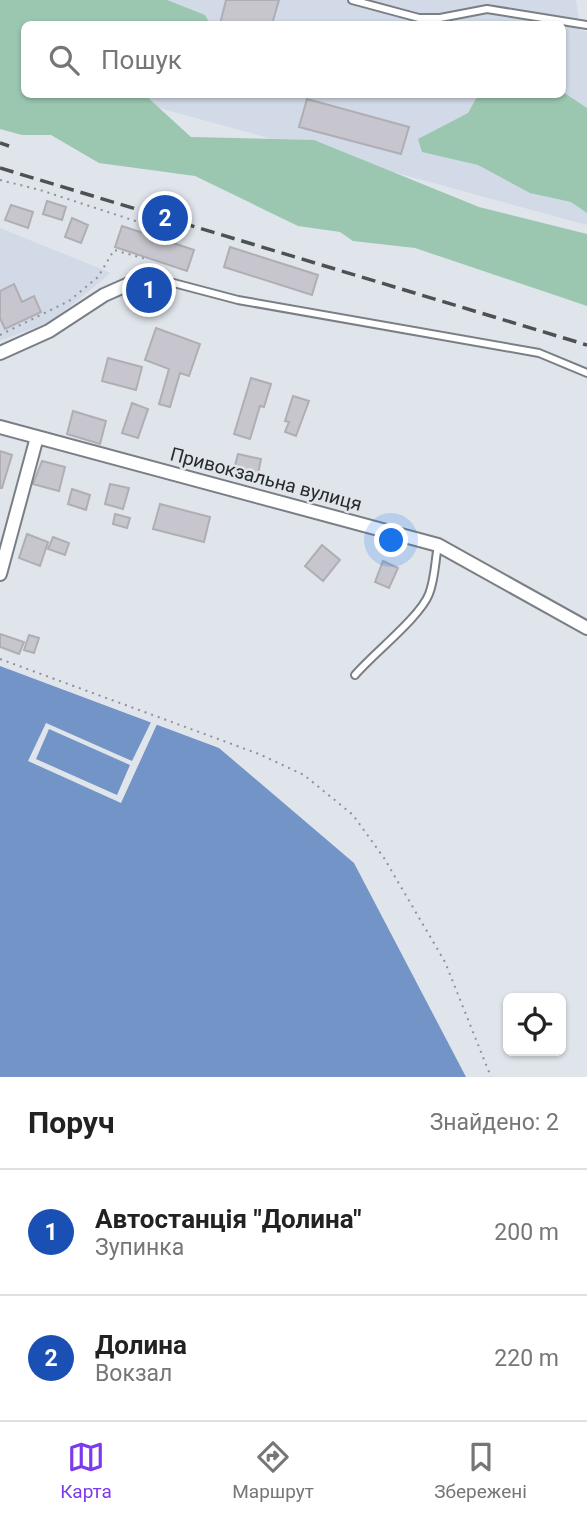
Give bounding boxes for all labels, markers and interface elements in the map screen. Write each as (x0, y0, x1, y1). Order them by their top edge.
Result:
search box (21, 21, 566, 98)
icon: search (45, 41, 83, 79)
text: Пошук (101, 45, 182, 75)
pin: 2 (142, 192, 188, 244)
pin: 1 (126, 264, 172, 316)
street label: Привокзальна вулиця (168, 442, 364, 516)
your location (374, 523, 408, 557)
map controls (503, 993, 566, 1056)
button: locate (503, 993, 566, 1056)
text: Поруч (28, 1105, 115, 1140)
text: Знайдено: 2 (430, 1109, 559, 1136)
text: Автостанція "Долина" (95, 1204, 362, 1234)
text: 1 (44, 1219, 58, 1246)
text: 200 m (494, 1219, 559, 1246)
text: Зупинка (95, 1234, 184, 1261)
text: Долина (95, 1330, 187, 1360)
text: 2 (44, 1345, 58, 1372)
text: 220 m (494, 1345, 559, 1372)
text: Вокзал (95, 1360, 172, 1387)
tab: Карта (60, 1438, 112, 1503)
tab: Маршрут (232, 1438, 314, 1503)
tab: Збережені (434, 1438, 527, 1503)

